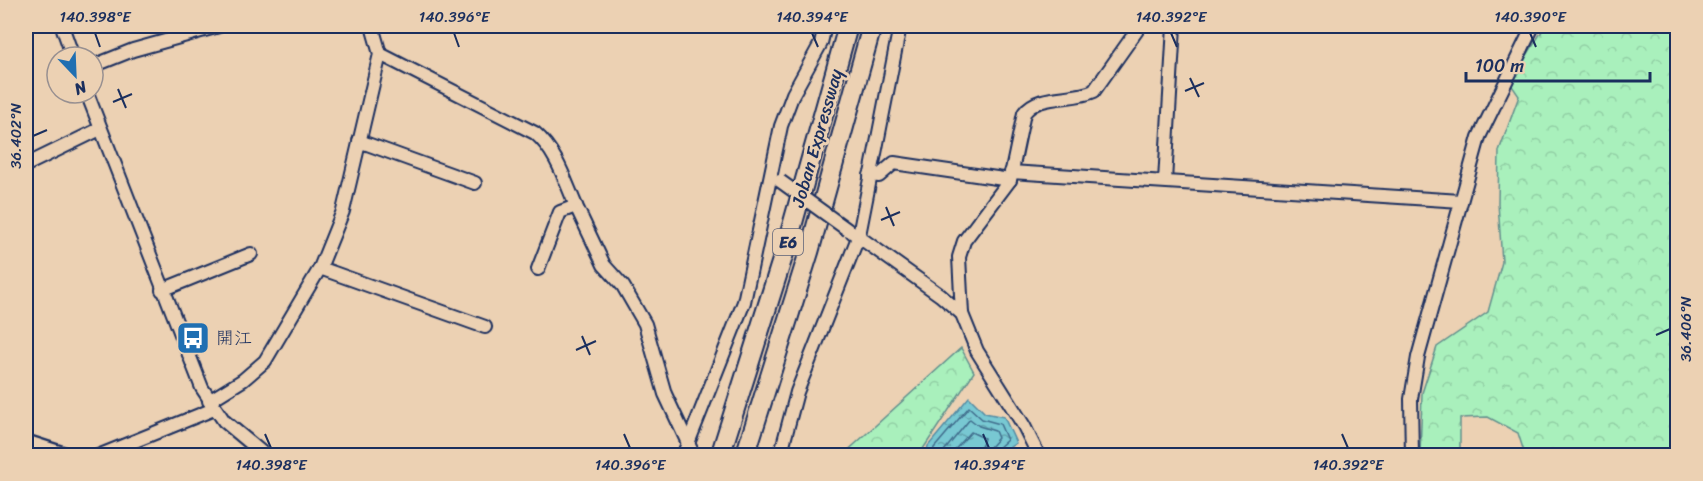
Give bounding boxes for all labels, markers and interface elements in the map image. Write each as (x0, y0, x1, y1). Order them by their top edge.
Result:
text: 140.398°E (59, 4, 132, 30)
text: 140.396°E (419, 4, 491, 30)
text: 140.394°E (776, 4, 849, 30)
text: 140.392°E (1136, 4, 1208, 30)
text: 140.390°E (1494, 4, 1567, 30)
north arrow (45, 45, 105, 105)
scale bar (1466, 45, 1650, 83)
text: 100 m (1475, 50, 1524, 82)
street label: Joban Expressway (782, 64, 852, 212)
text: N (69, 72, 92, 104)
text: 36.402°N (3, 103, 29, 169)
road number: E6 (773, 229, 803, 255)
text: 36.406°N (1673, 296, 1699, 362)
bus stop icon: 開江 (175, 320, 211, 356)
place label: 開江 (216, 322, 252, 354)
text: 140.398°E (235, 452, 308, 478)
text: 140.396°E (595, 452, 667, 478)
text: 140.394°E (953, 452, 1026, 478)
text: 140.392°E (1313, 452, 1385, 478)

